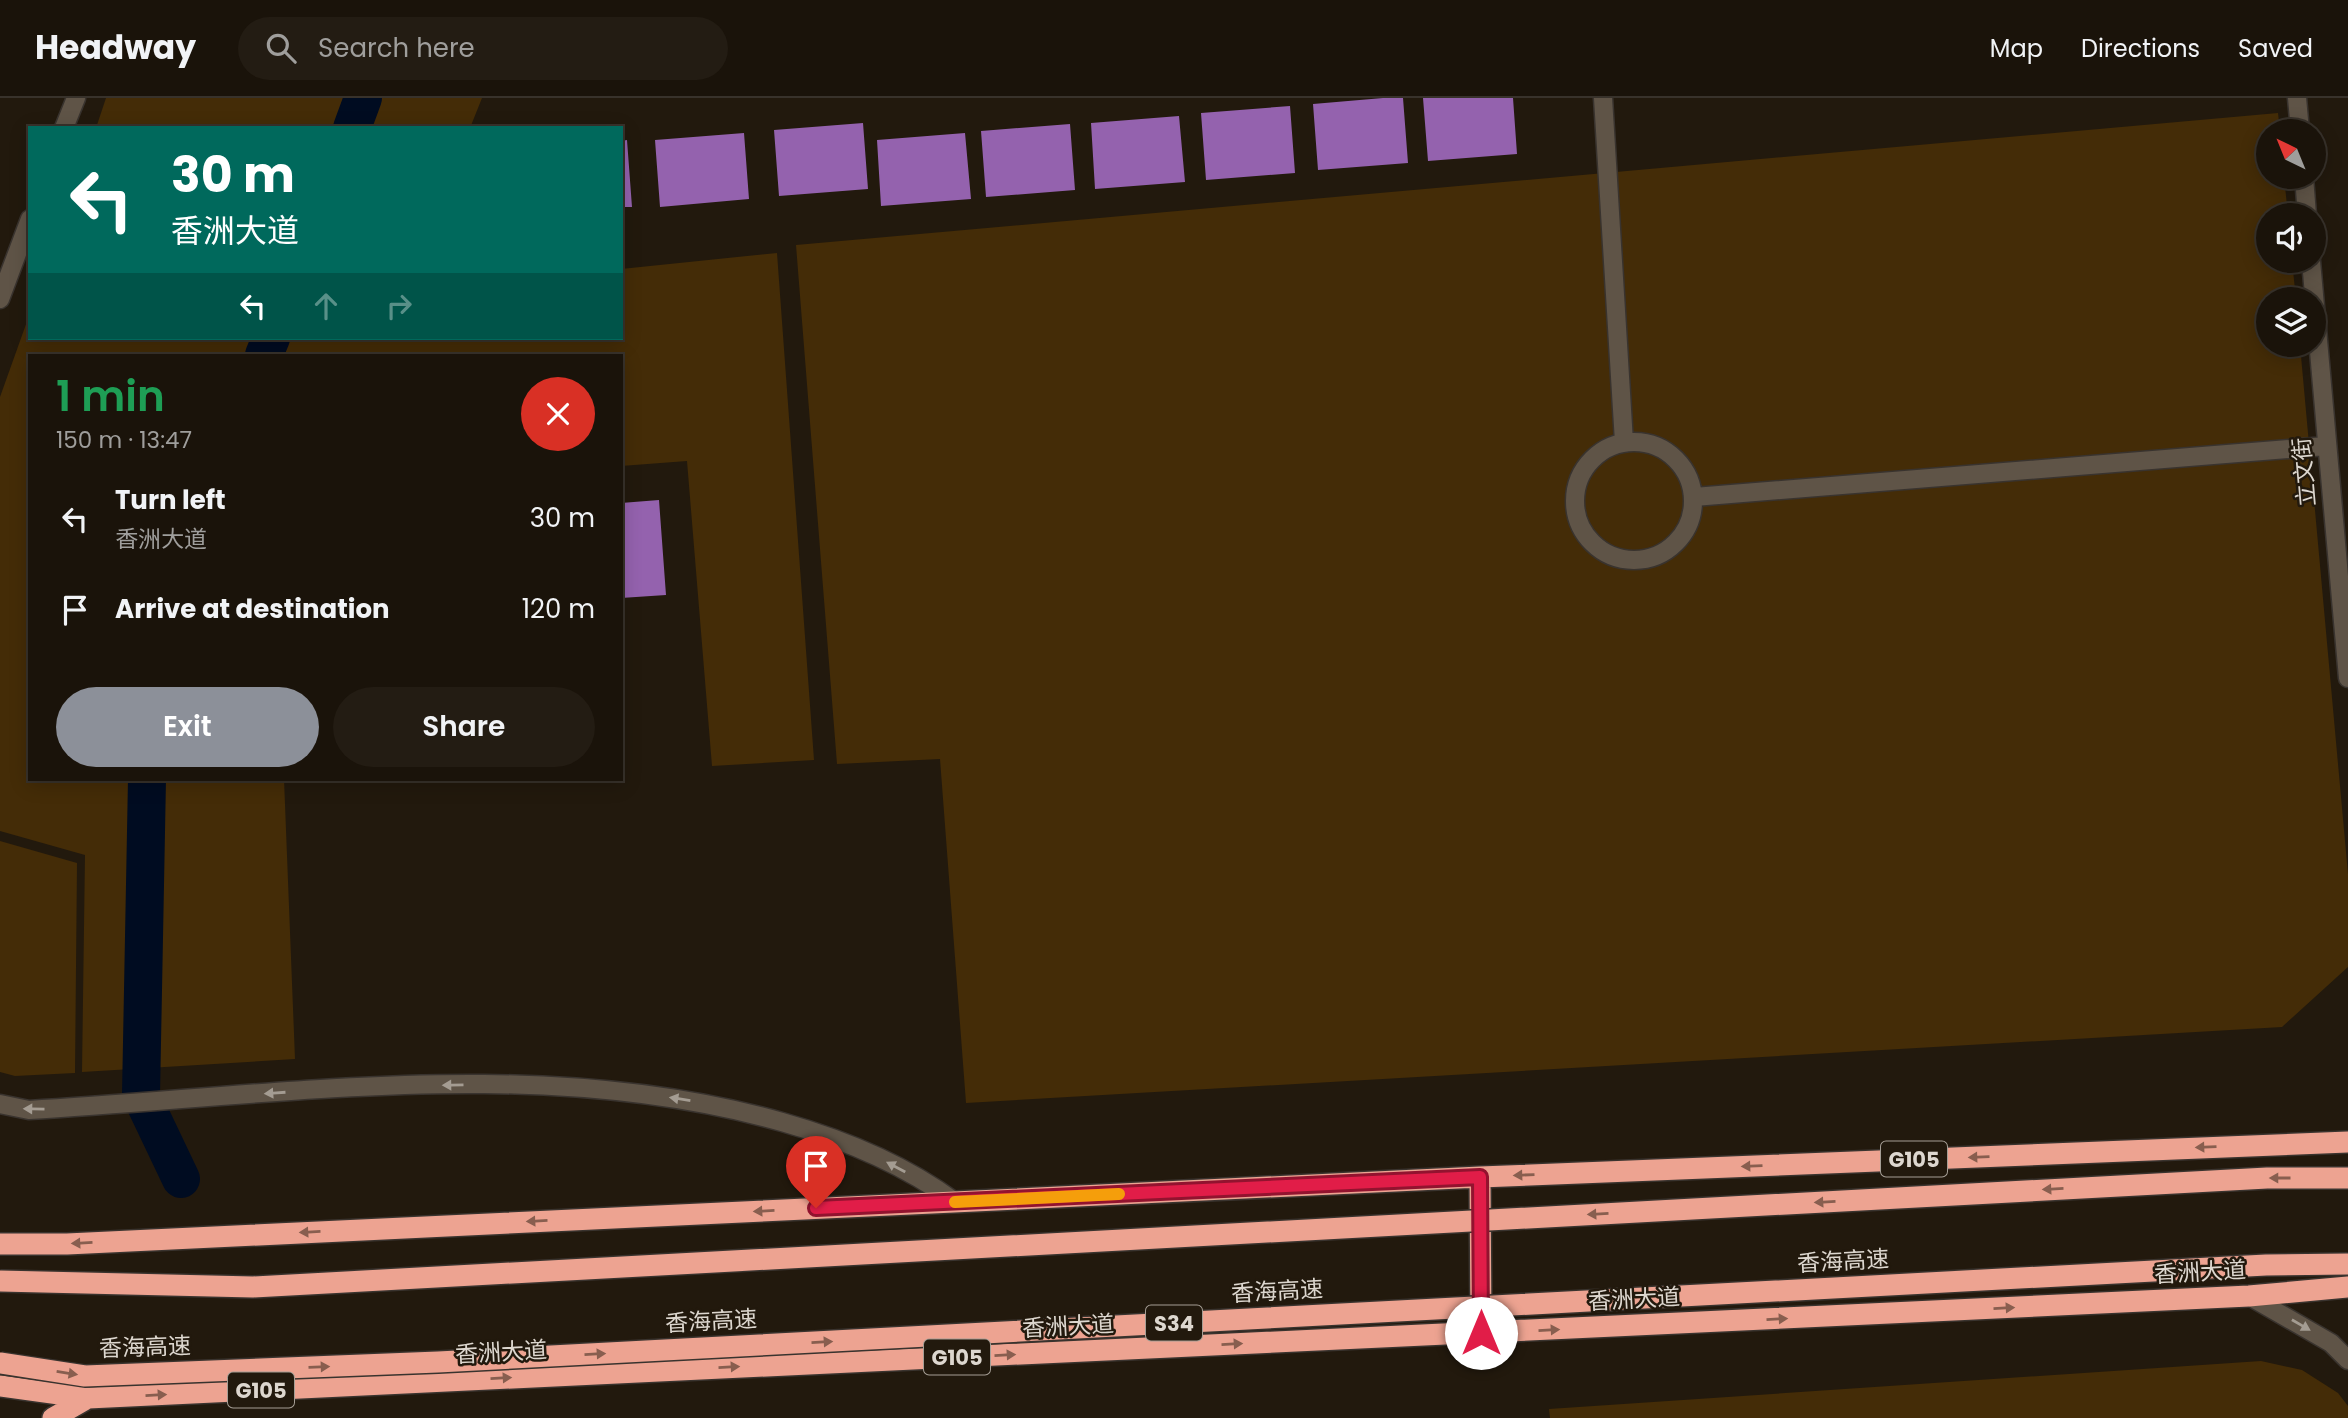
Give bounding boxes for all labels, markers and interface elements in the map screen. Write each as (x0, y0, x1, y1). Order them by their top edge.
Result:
search box (238, 17, 728, 80)
text: Headway (35, 24, 196, 71)
icon: search (262, 29, 300, 67)
text: Search here (318, 30, 475, 66)
text: Map (1990, 32, 2043, 65)
text: Directions (2081, 32, 2200, 65)
text: Saved (2238, 32, 2313, 65)
north arrow (2256, 119, 2326, 189)
map controls (2256, 119, 2326, 357)
text: 30 m (171, 141, 295, 209)
icon: left (56, 154, 147, 245)
button: sound (2256, 203, 2326, 273)
text: 香洲大道 (171, 208, 299, 253)
icon: left (234, 287, 272, 325)
icon: ahead (307, 287, 345, 325)
icon: right (380, 287, 418, 325)
button: layers (2256, 287, 2326, 357)
text: 1 min (56, 367, 165, 426)
button: close (521, 377, 595, 451)
text: 150 m · 13:47 (56, 424, 192, 456)
street label: 立文街 (2285, 436, 2323, 508)
text: Turn left (115, 482, 226, 518)
icon: left (56, 500, 94, 538)
text: 30 m (530, 500, 595, 536)
text: 香洲大道 (115, 523, 207, 555)
icon: arrive (56, 591, 94, 629)
text: Arrive at destination (115, 591, 390, 627)
text: 120 m (522, 591, 595, 627)
button: Exit (56, 687, 319, 767)
button: Share (333, 687, 595, 767)
one-way arrow (442, 1079, 464, 1091)
one-way arrow (264, 1088, 286, 1099)
one-way arrow (669, 1093, 691, 1104)
one-way arrow (23, 1103, 45, 1115)
pin (786, 1136, 846, 1208)
road number: G105 (1881, 1142, 1947, 1176)
one-way arrow (2195, 1142, 2217, 1153)
icon: arrive (797, 1147, 835, 1185)
one-way arrow (1968, 1151, 1990, 1162)
one-way arrow (1740, 1160, 1762, 1171)
one-way arrow (886, 1161, 906, 1172)
one-way arrow (1513, 1169, 1535, 1180)
one-way arrow (2269, 1172, 2291, 1184)
one-way arrow (2041, 1184, 2063, 1195)
one-way arrow (1814, 1196, 1836, 1207)
one-way arrow (753, 1205, 775, 1216)
one-way arrow (1587, 1209, 1609, 1220)
one-way arrow (526, 1216, 548, 1227)
one-way arrow (298, 1227, 320, 1238)
one-way arrow (71, 1238, 93, 1249)
street label: 香海高速 (1796, 1243, 1890, 1279)
street label: 香洲大道 (2153, 1254, 2247, 1290)
street label: 香海高速 (1230, 1273, 1324, 1309)
street label: 香洲大道 (1587, 1281, 1681, 1317)
position arrow (1444, 1296, 1518, 1370)
one-way arrow (1993, 1302, 2015, 1313)
street label: 香海高速 (664, 1303, 758, 1339)
road number: S34 (1146, 1306, 1202, 1340)
street label: 香洲大道 (1021, 1308, 1115, 1344)
one-way arrow (1766, 1313, 1788, 1324)
one-way arrow (2291, 1319, 2310, 1332)
one-way arrow (1539, 1324, 1561, 1335)
street label: 香海高速 (98, 1329, 192, 1365)
street label: 香洲大道 (454, 1334, 548, 1370)
one-way arrow (812, 1336, 834, 1347)
one-way arrow (1221, 1339, 1243, 1350)
road number: G105 (924, 1340, 990, 1374)
one-way arrow (585, 1348, 607, 1359)
one-way arrow (994, 1349, 1016, 1360)
one-way arrow (308, 1361, 330, 1372)
one-way arrow (718, 1362, 740, 1373)
one-way arrow (57, 1368, 79, 1379)
road number: G105 (228, 1372, 294, 1408)
one-way arrow (491, 1372, 513, 1383)
one-way arrow (145, 1389, 167, 1400)

